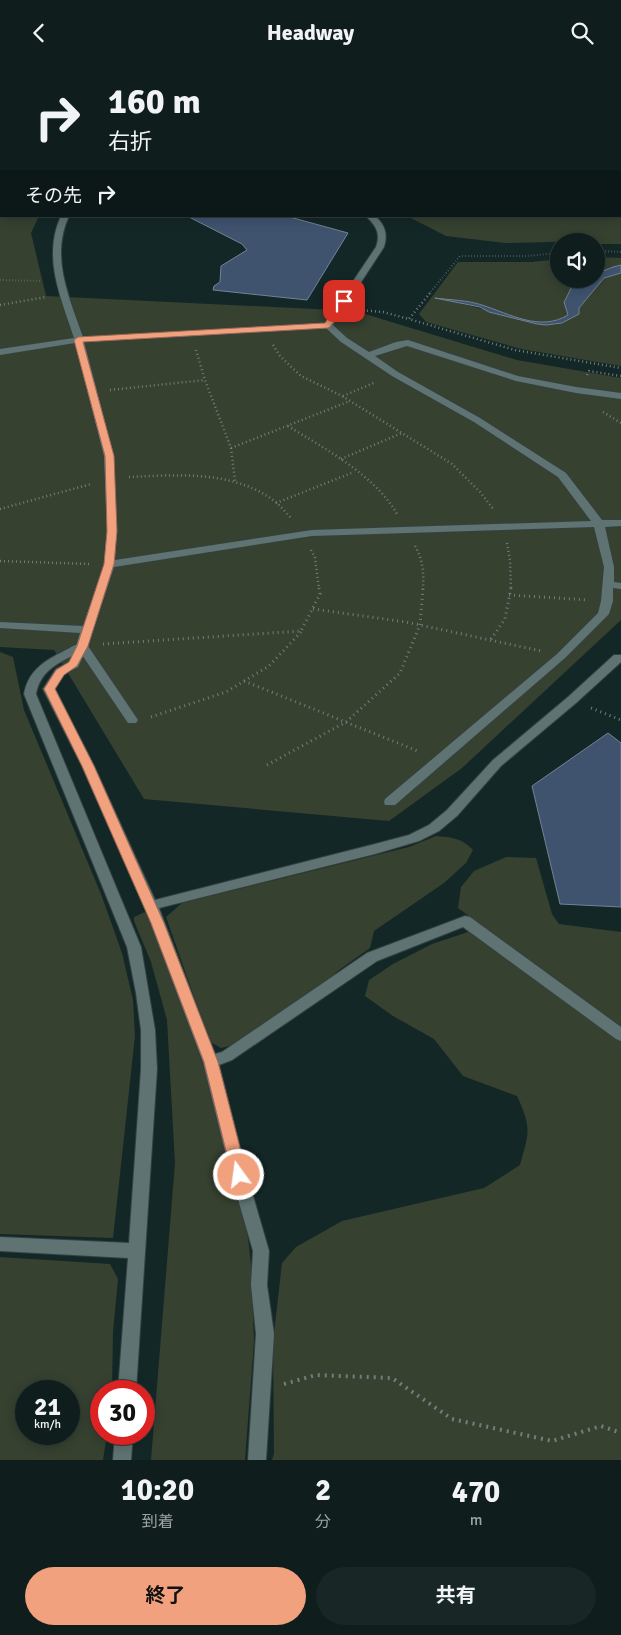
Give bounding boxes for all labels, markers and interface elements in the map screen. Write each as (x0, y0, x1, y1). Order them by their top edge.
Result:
icon: back (25, 19, 53, 47)
text: Headway (267, 19, 354, 46)
icon: search (568, 19, 596, 47)
text: 160 m (108, 80, 201, 123)
icon: right (25, 85, 90, 150)
text: 右折 (108, 128, 152, 155)
icon: right (92, 180, 120, 208)
text: その先 (25, 184, 82, 208)
map controls (550, 233, 605, 288)
button: sound (550, 233, 605, 288)
pin (323, 280, 365, 322)
icon: arrive (330, 287, 358, 315)
position arrow (212, 1148, 264, 1200)
speed limit sign: 30 (90, 1380, 155, 1445)
text: 21 (34, 1391, 61, 1422)
text: km/h (34, 1417, 61, 1432)
text: 10:20 (121, 1472, 194, 1509)
text: 2 (315, 1472, 331, 1509)
text: 470 (452, 1474, 500, 1511)
text: m (470, 1510, 482, 1530)
text: 到着 (141, 1512, 173, 1532)
text: 分 (315, 1512, 331, 1532)
button: 終了 (25, 1567, 306, 1625)
button: 共有 (316, 1567, 596, 1625)

